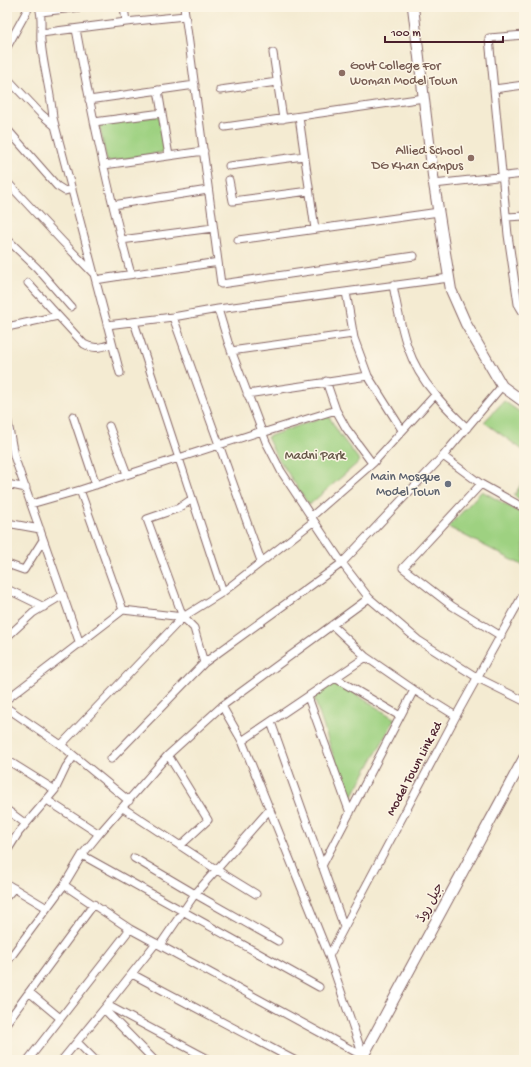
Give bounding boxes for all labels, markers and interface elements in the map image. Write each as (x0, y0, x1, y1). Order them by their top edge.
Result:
scale bar (385, 18, 503, 44)
text: 100 m (390, 27, 421, 41)
place label: Govt College For Woman Model Town (350, 59, 458, 89)
marker: Govt College For Woman Model Town (337, 68, 347, 78)
place label: Allied School DG Khan Campus (371, 144, 464, 174)
marker: Allied School DG Khan Campus (466, 153, 476, 163)
park label: Madni Park (285, 449, 347, 464)
place label: Main Mosque Model Town (371, 470, 441, 500)
marker: Main Mosque Model Town (443, 479, 453, 489)
street label: Model Town Link Rd (384, 718, 447, 819)
street label: جیل روڈ (414, 880, 448, 925)

